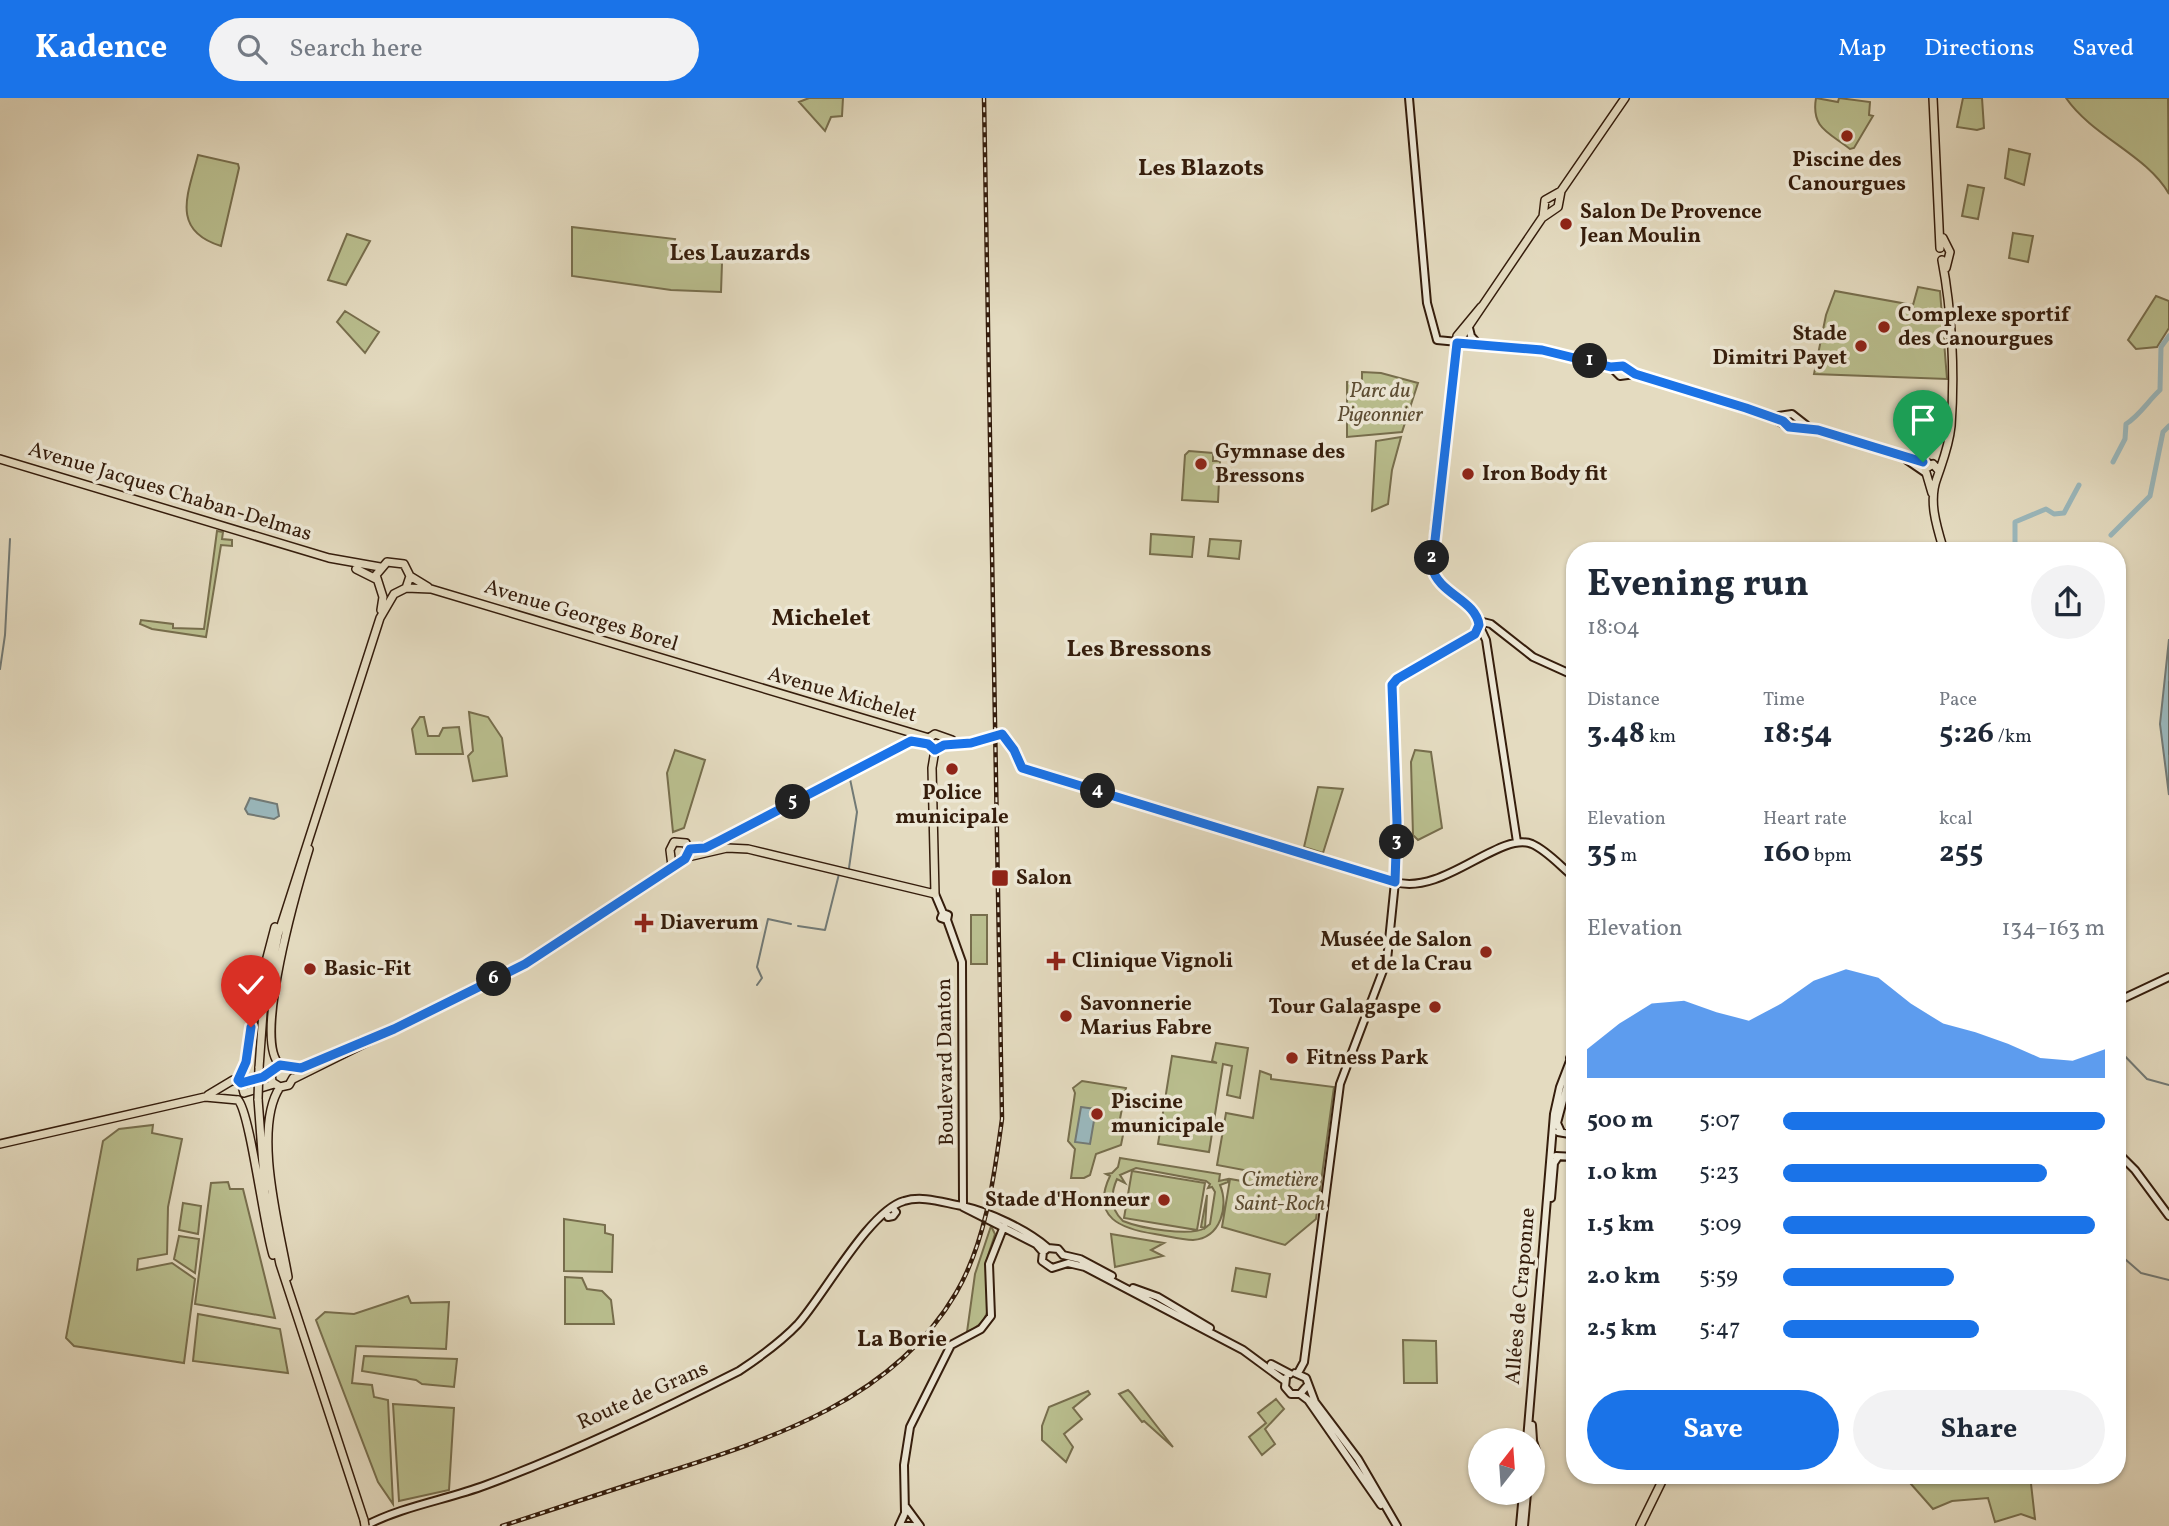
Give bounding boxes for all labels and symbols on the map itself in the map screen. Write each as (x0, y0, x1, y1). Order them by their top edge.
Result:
marker: Piscine des Canourgues (1839, 128, 1855, 144)
place label: Piscine des Canourgues (1788, 146, 1906, 199)
district label: Les Blazots (1138, 152, 1264, 186)
place label: Salon De Provence Jean Moulin (1579, 198, 1762, 251)
marker: Salon De Provence Jean Moulin (1558, 216, 1574, 232)
district label: Les Lauzards (670, 238, 811, 270)
place label: Complexe sportif des Canourgues (1898, 301, 2071, 354)
marker: Complexe sportif des Canourgues (1876, 319, 1892, 335)
place label: Stade Dimitri Payet (1713, 320, 1847, 373)
marker: Stade Dimitri Payet (1853, 338, 1869, 354)
pin: 1 (1572, 344, 1608, 378)
park label: Parc du Pigeonnier (1337, 377, 1423, 430)
pin (1893, 390, 1953, 462)
street label: Avenue Jacques Chaban-Delmas (25, 435, 315, 549)
place label: Gymnase des Bressons (1215, 438, 1345, 491)
marker: Gymnase des Bressons (1193, 456, 1209, 472)
place label: Iron Body fit (1482, 460, 1608, 489)
marker: Iron Body fit (1460, 466, 1476, 482)
pin: 2 (1414, 540, 1450, 575)
street label: Avenue Georges Borel (480, 573, 682, 659)
district label: Michelet (771, 602, 871, 636)
district label: Les Bressons (1066, 633, 1212, 667)
street label: Avenue Michelet (764, 660, 920, 730)
marker: Police municipale (944, 761, 960, 777)
pin: 4 (1080, 774, 1116, 808)
place label: Police municipale (895, 779, 1009, 832)
pin: 5 (776, 784, 810, 820)
pin: 3 (1380, 824, 1414, 860)
place label: Salon (1016, 864, 1072, 893)
marker: Salon (990, 868, 1010, 888)
place label: Diaverum (660, 909, 759, 938)
marker: Diaverum (634, 913, 654, 933)
place label: Musée de Salon et de la Crau (1320, 926, 1472, 979)
marker: Musée de Salon et de la Crau (1478, 944, 1494, 960)
place label: Clinique Vignoli (1072, 947, 1233, 976)
marker: Clinique Vignoli (1046, 951, 1066, 971)
pin (221, 955, 281, 1027)
place label: Basic-Fit (324, 955, 411, 984)
marker: Basic-Fit (302, 961, 318, 977)
pin: 6 (476, 962, 512, 996)
street label: Boulevard Danton (930, 978, 962, 1146)
place label: Savonnerie Marius Fabre (1080, 990, 1212, 1043)
place label: Tour Galagaspe (1269, 993, 1421, 1022)
marker: Tour Galagaspe (1427, 999, 1443, 1015)
marker: Savonnerie Marius Fabre (1058, 1008, 1074, 1024)
place label: Fitness Park (1306, 1044, 1429, 1073)
marker: Fitness Park (1284, 1050, 1300, 1066)
place label: Piscine municipale (1111, 1088, 1225, 1141)
marker: Piscine municipale (1089, 1106, 1105, 1122)
park label: Cimetière Saint-Roch (1235, 1166, 1325, 1219)
place label: Stade d'Honneur (985, 1186, 1150, 1215)
marker: Stade d'Honneur (1156, 1192, 1172, 1208)
street label: Allées de Craponne (1499, 1206, 1543, 1386)
district label: La Borie (857, 1324, 947, 1356)
street label: Route de Grans (573, 1354, 713, 1438)
north arrow (1468, 1428, 1545, 1505)

